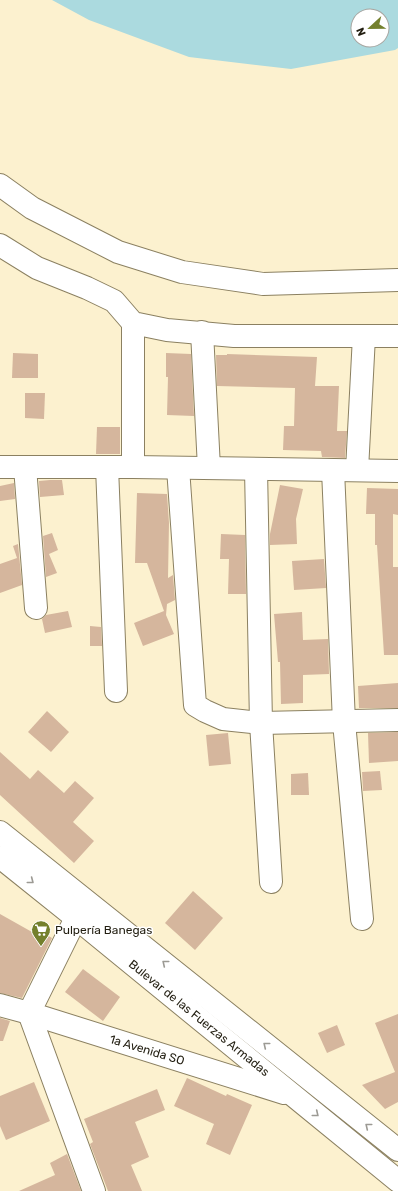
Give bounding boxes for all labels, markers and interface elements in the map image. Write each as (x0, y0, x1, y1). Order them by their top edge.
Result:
north arrow (350, 8, 390, 48)
text: N (354, 25, 369, 38)
one-way arrow (26, 877, 33, 884)
supermarket icon: Pulpería Banegas (30, 919, 52, 947)
place label: Pulpería Banegas (55, 923, 152, 937)
street label: Bulevar de las Fuerzas Armadas (126, 957, 272, 1079)
one-way arrow (162, 961, 169, 968)
street label: 1a Avenida SO (108, 1032, 186, 1068)
one-way arrow (264, 1042, 271, 1049)
one-way arrow (311, 1109, 318, 1116)
one-way arrow (365, 1124, 372, 1131)

